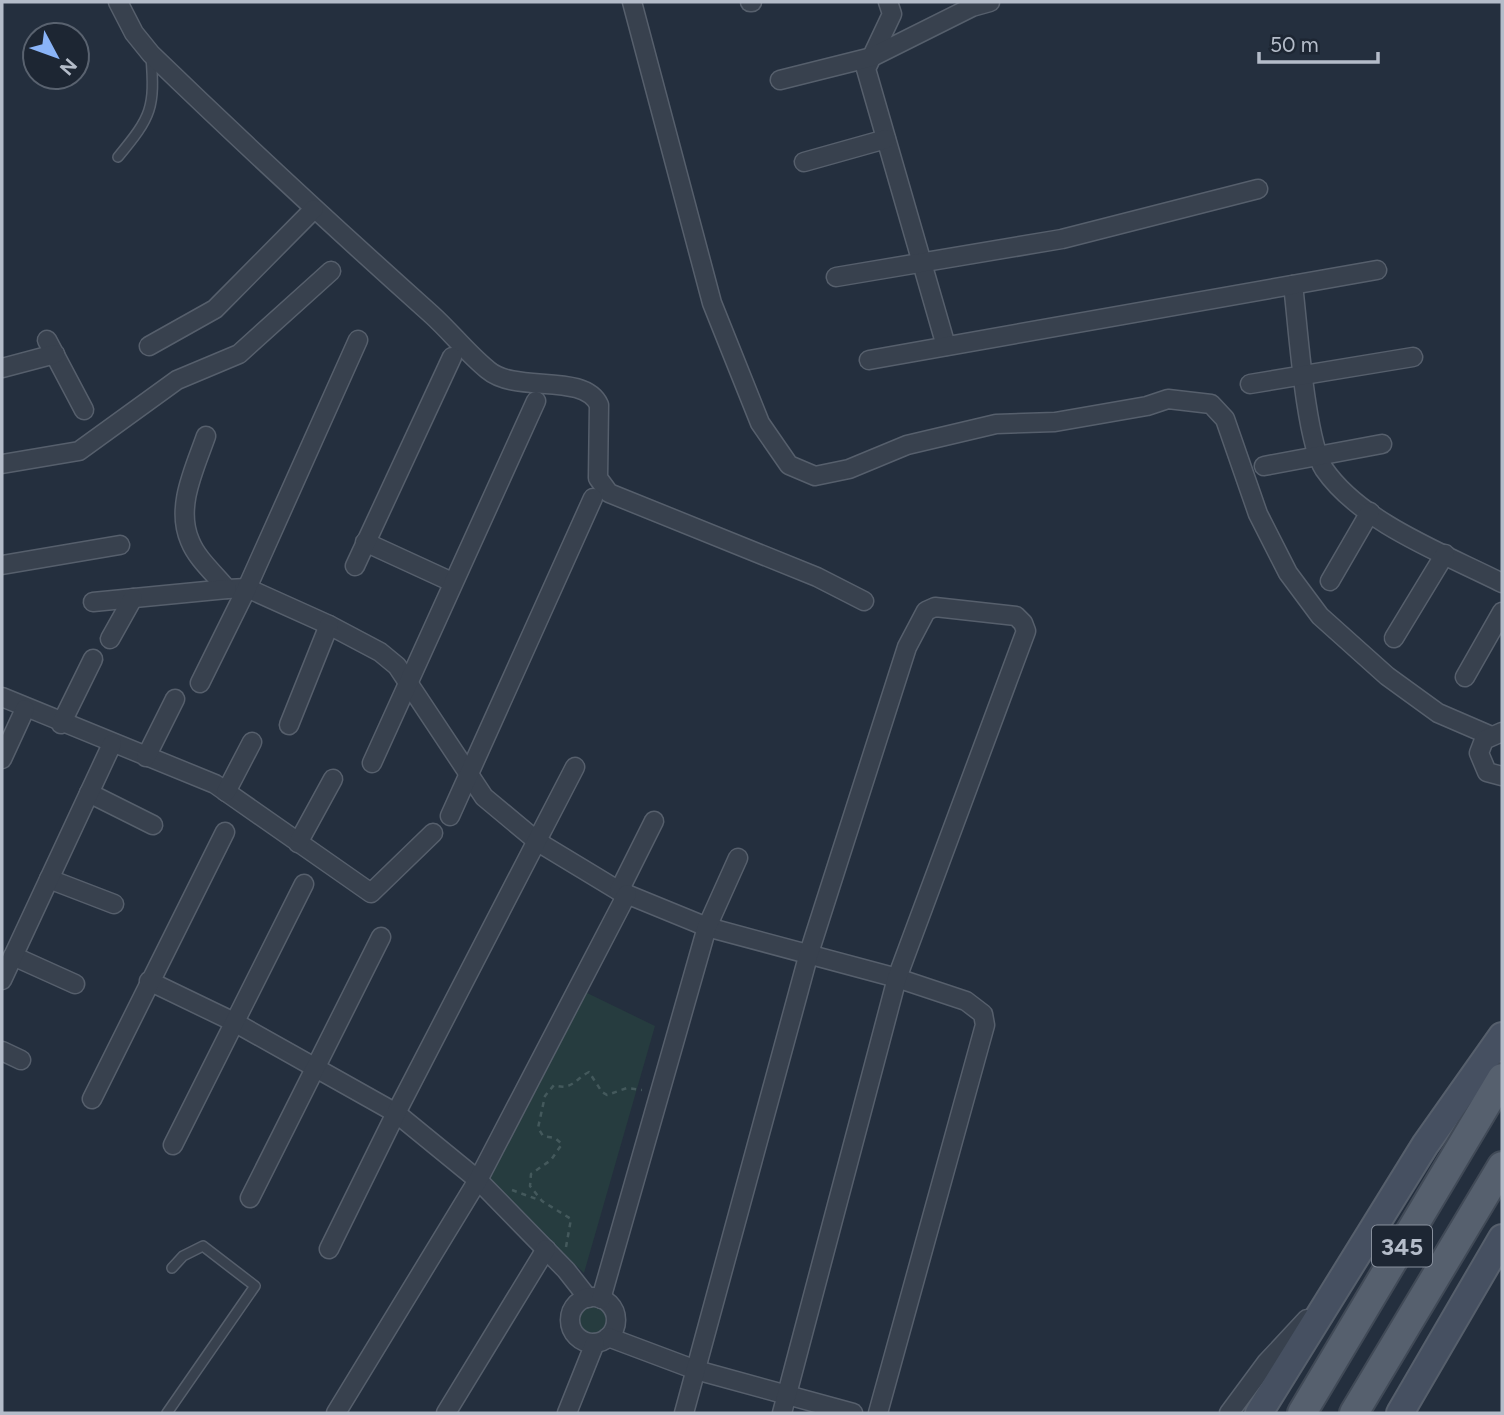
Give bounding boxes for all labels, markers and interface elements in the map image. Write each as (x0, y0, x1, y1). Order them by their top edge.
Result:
north arrow (21, 21, 91, 91)
scale bar (1259, 21, 1378, 65)
text: 50 m (1270, 32, 1319, 57)
text: N (55, 54, 82, 80)
road number: 345 (1372, 1226, 1432, 1266)

